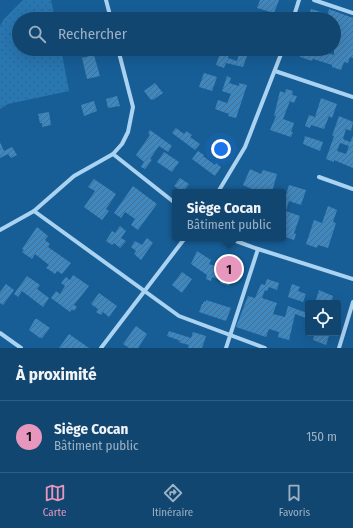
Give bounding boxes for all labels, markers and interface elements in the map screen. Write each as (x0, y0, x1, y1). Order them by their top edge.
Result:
search box (12, 12, 341, 56)
icon: search (26, 23, 48, 45)
text: Rechercher (58, 25, 127, 43)
your location (211, 139, 231, 159)
popup (172, 189, 286, 241)
text: Siège Cocan (187, 199, 261, 217)
text: Bâtiment public (187, 217, 271, 232)
pin: 1 (216, 254, 242, 284)
map controls (305, 300, 341, 336)
button: locate (305, 300, 341, 336)
text: À proximité (16, 364, 97, 385)
text: Siège Cocan (54, 420, 128, 438)
text: 1 (26, 429, 32, 444)
text: 150 m (306, 429, 337, 444)
text: Bâtiment public (54, 438, 139, 453)
tab: Carte (43, 482, 66, 519)
tab: Itinéraire (152, 482, 193, 519)
tab: Favoris (279, 482, 310, 519)

